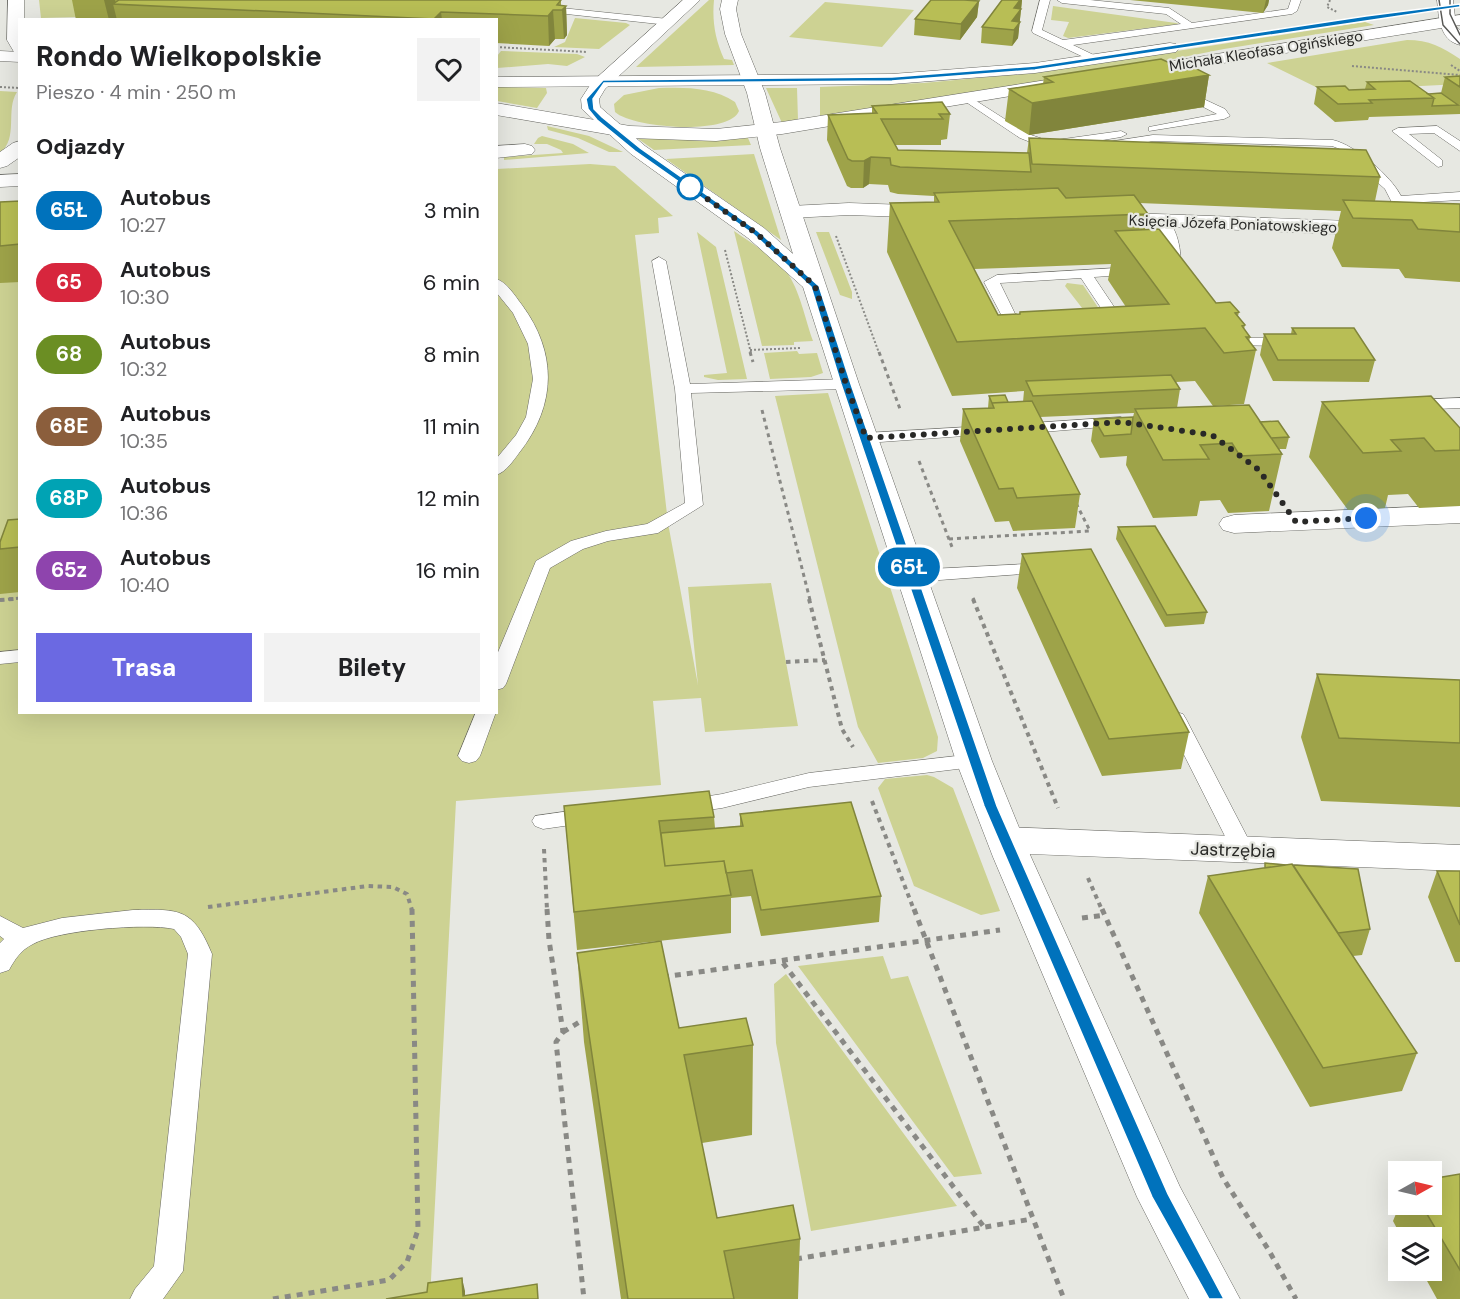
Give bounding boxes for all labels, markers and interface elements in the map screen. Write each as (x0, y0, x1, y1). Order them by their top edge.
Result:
street label: Michała Kleofasa Ogińskiego (1168, 26, 1364, 76)
text: Rondo Wielkopolskie (36, 38, 322, 75)
button: heart (417, 38, 480, 101)
text: Pieszo · 4 min · 250 m (36, 79, 236, 105)
text: Odjazdy (36, 132, 125, 161)
unlabelled marker (677, 174, 703, 200)
text: Autobus (120, 183, 211, 212)
text: 65Ł (50, 196, 88, 224)
text: 3 min (424, 196, 480, 225)
street label: Księcia Józefa Poniatowskiego (1128, 210, 1338, 238)
text: 10:27 (120, 212, 166, 238)
text: Autobus (120, 255, 211, 284)
text: 65 (56, 268, 82, 296)
text: 6 min (423, 268, 480, 297)
text: 10:30 (120, 284, 169, 310)
text: Autobus (120, 327, 211, 356)
text: 68 (56, 340, 82, 368)
text: 8 min (423, 340, 480, 369)
text: 10:32 (120, 356, 167, 382)
text: Autobus (120, 399, 211, 428)
text: 68E (50, 412, 88, 440)
text: 11 min (423, 412, 480, 441)
text: 10:35 (120, 428, 168, 454)
text: Autobus (120, 471, 211, 500)
text: 68P (49, 484, 89, 512)
text: 12 min (417, 484, 480, 513)
text: 10:36 (120, 500, 168, 526)
your location (1351, 503, 1381, 533)
text: Autobus (120, 543, 211, 572)
line badge: 65Ł (874, 548, 944, 586)
text: 65Ł (890, 553, 928, 581)
text: 65z (51, 556, 87, 584)
text: 16 min (416, 556, 480, 585)
text: 10:40 (120, 572, 170, 598)
button: Trasa (36, 633, 252, 702)
button: Bilety (264, 633, 480, 702)
street label: Jastrzębia (1190, 837, 1276, 863)
north arrow (1388, 1161, 1442, 1215)
map controls (1388, 1161, 1442, 1281)
button: layers (1388, 1227, 1442, 1281)

